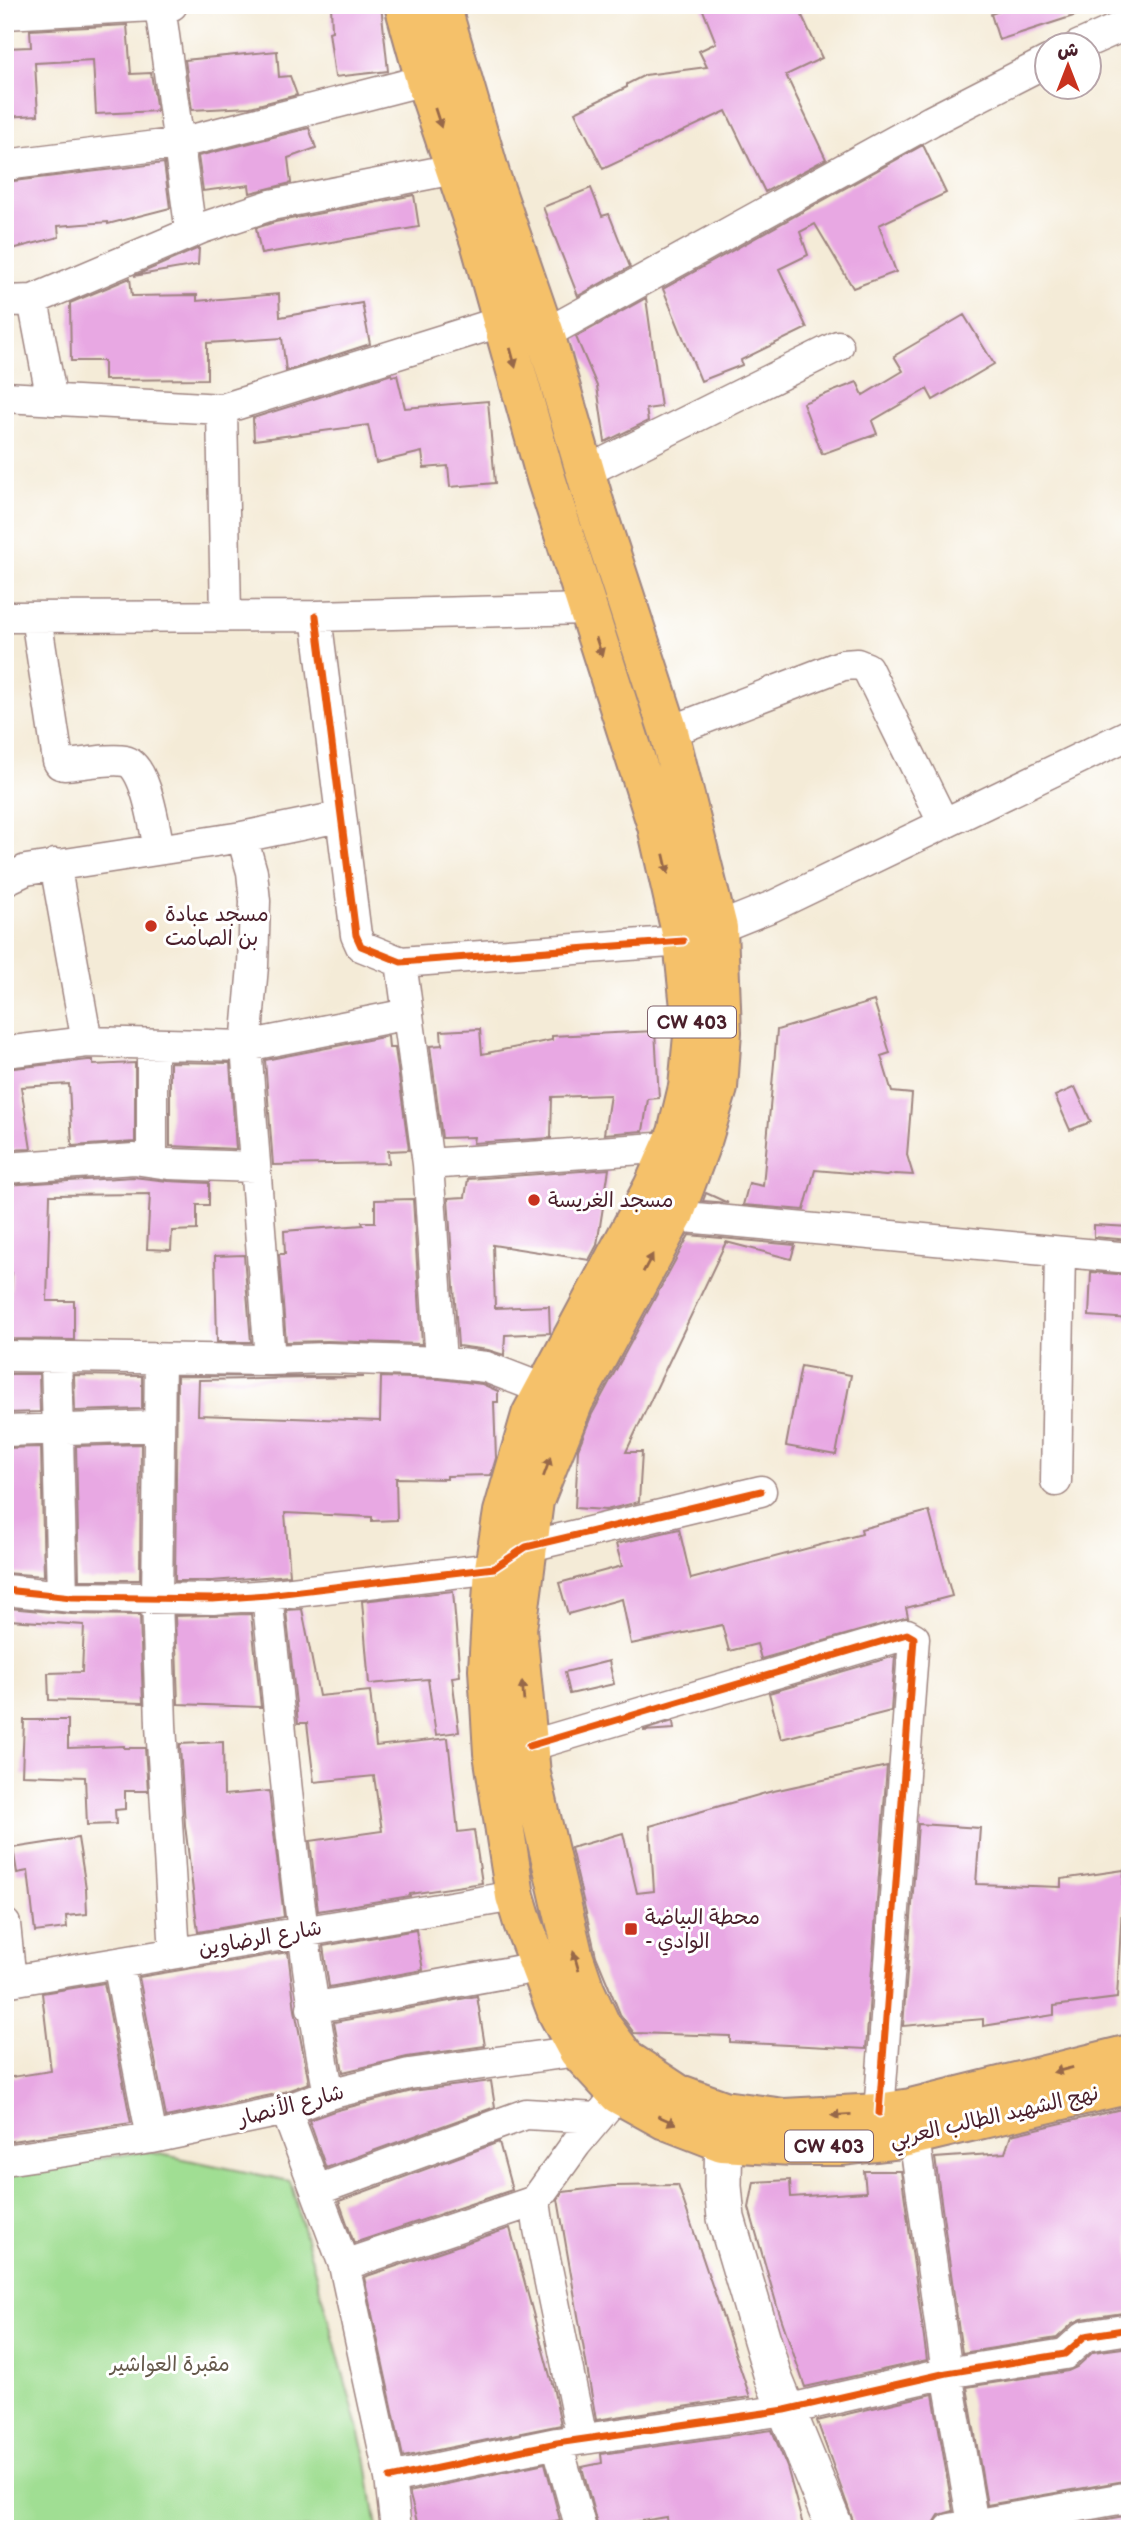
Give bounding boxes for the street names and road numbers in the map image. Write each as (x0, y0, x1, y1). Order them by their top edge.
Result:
road number: CW 403 (648, 1006, 736, 1038)
street label: شارع الرضاوين (196, 1915, 324, 1964)
street label: شارع الأنصار (233, 2077, 347, 2134)
street label: نهج الشهيد الطالب العربي (887, 2080, 1102, 2159)
road number: CW 403 (785, 2130, 873, 2162)

